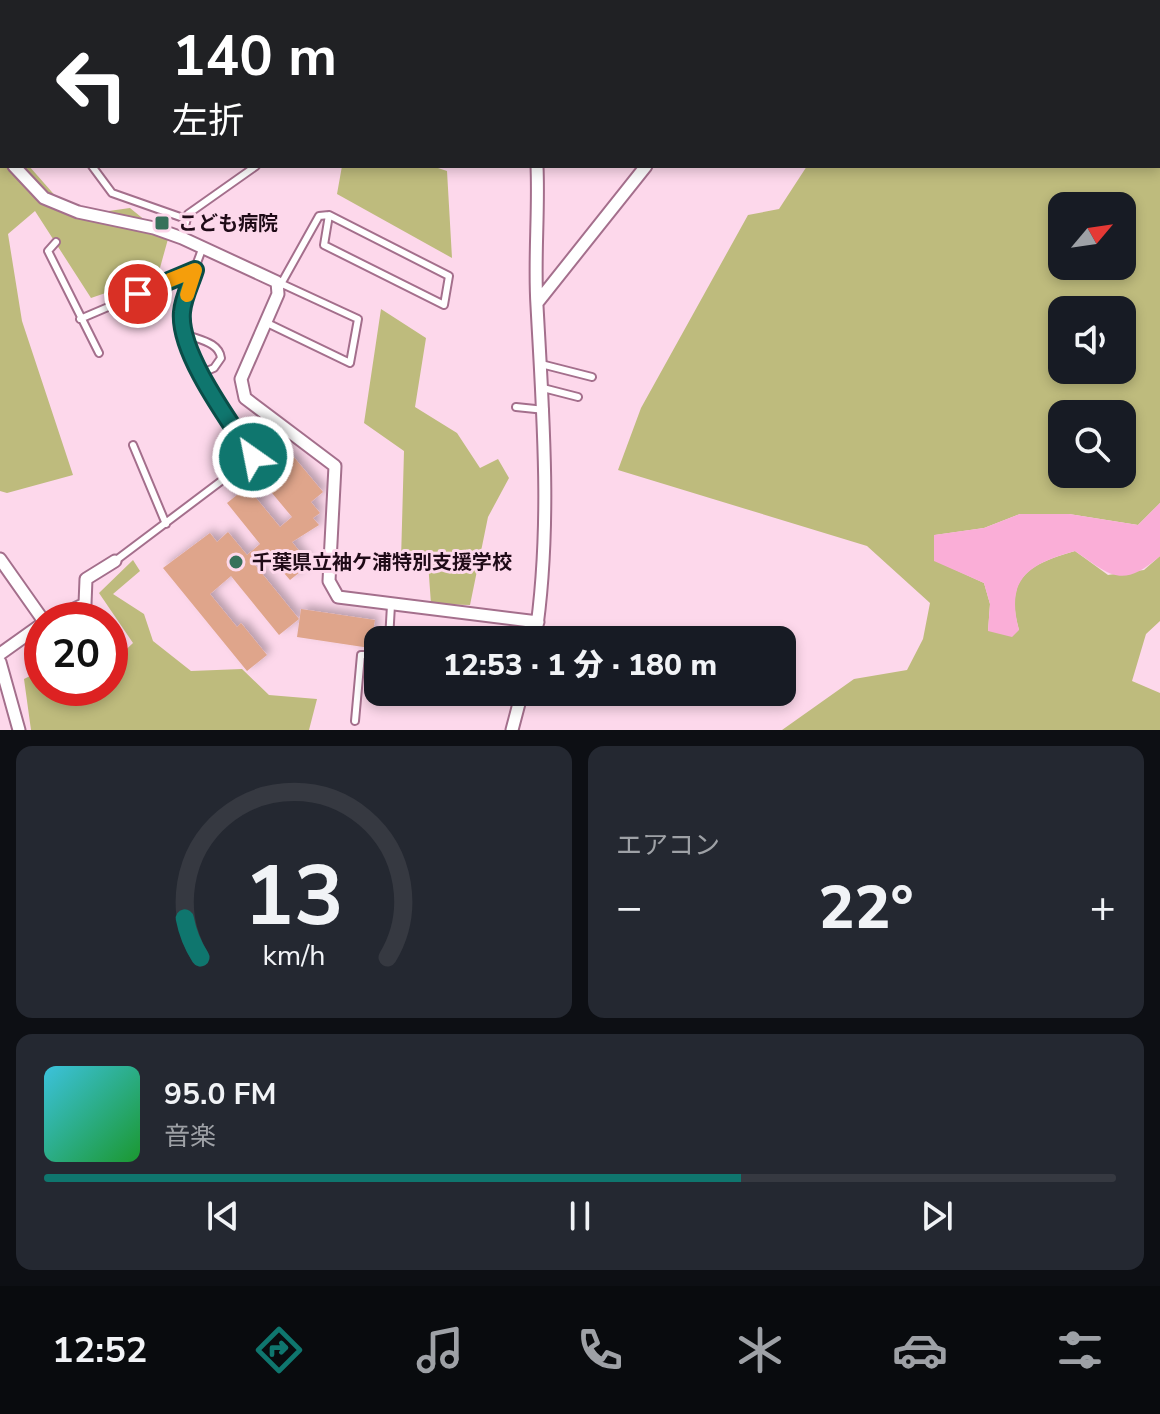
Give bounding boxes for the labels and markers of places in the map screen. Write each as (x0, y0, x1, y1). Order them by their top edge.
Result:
place label: こども病院 (178, 210, 278, 237)
marker: こども病院 (153, 214, 171, 232)
pin (104, 260, 172, 328)
place label: 千葉県立袖ケ浦特別支援学校 (252, 549, 512, 576)
marker: 千葉県立袖ケ浦特別支援学校 (227, 553, 245, 571)

